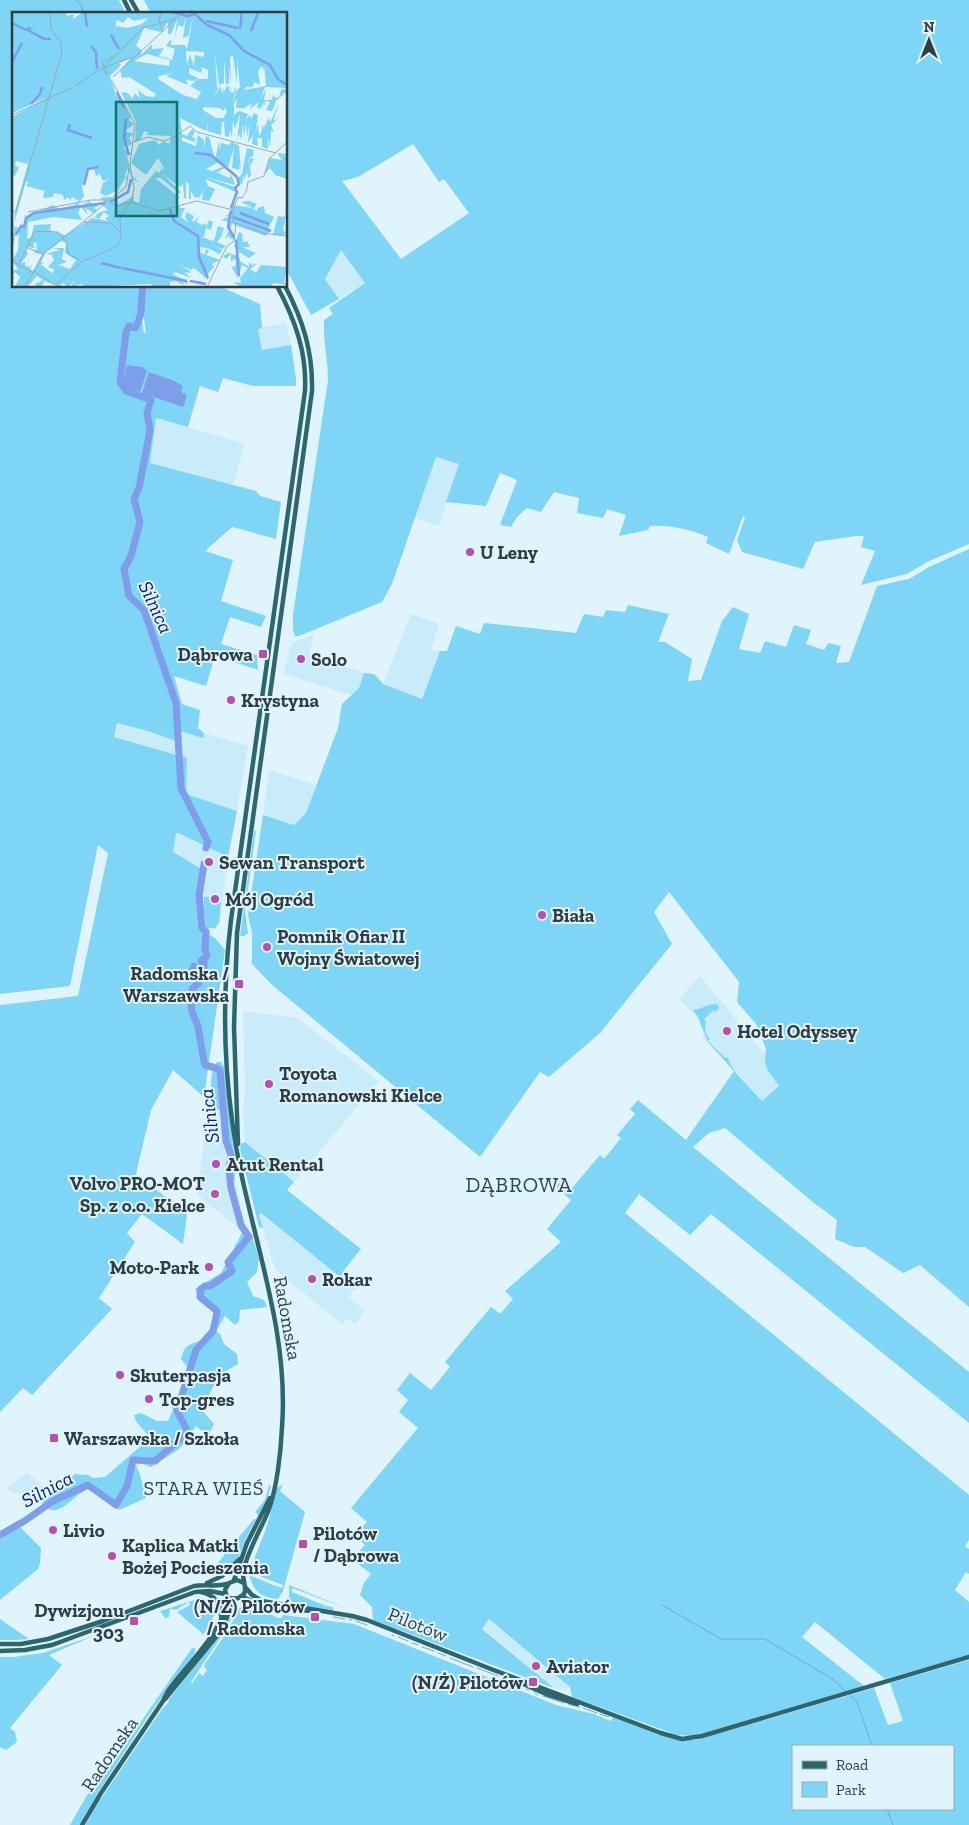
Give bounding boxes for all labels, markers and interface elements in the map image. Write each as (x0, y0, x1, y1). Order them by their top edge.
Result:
inset map (12, 12, 288, 288)
north arrow (904, 15, 954, 65)
text: N (924, 19, 935, 36)
place label: U Leny (480, 541, 538, 564)
marker: U Leny (464, 546, 476, 558)
water label: Silnica (134, 577, 178, 637)
place label: Dąbrowa (178, 643, 253, 666)
marker: Dąbrowa (257, 648, 269, 660)
place label: Solo (311, 648, 347, 671)
marker: Solo (295, 653, 307, 665)
place label: Krystyna (241, 689, 319, 712)
marker: Krystyna (225, 694, 237, 706)
place label: Sewan Transport (219, 851, 365, 874)
marker: Sewan Transport (203, 856, 215, 868)
place label: Mój Ogród (225, 888, 314, 911)
marker: Mój Ogród (209, 893, 221, 905)
place label: Biała (552, 904, 595, 927)
marker: Biała (536, 909, 548, 921)
place label: Pomnik Ofiar II Wojny Światowej (277, 925, 420, 970)
marker: Pomnik Ofiar II Wojny Światowej (261, 941, 273, 953)
place label: Radomska / Warszawska (123, 962, 229, 1007)
marker: Radomska / Warszawska (233, 978, 245, 990)
place label: Hotel Odyssey (737, 1020, 857, 1043)
marker: Hotel Odyssey (721, 1025, 733, 1037)
place label: Toyota Romanowski Kielce (279, 1062, 442, 1107)
marker: Toyota Romanowski Kielce (263, 1078, 275, 1090)
water label: Silnica (194, 1087, 224, 1145)
place label: Atut Rental (226, 1153, 324, 1176)
marker: Atut Rental (210, 1158, 222, 1170)
place label: Volvo PRO-MOT Sp. z o.o. Kielce (70, 1172, 205, 1217)
district label: DĄBROWA (465, 1172, 573, 1197)
marker: Volvo PRO-MOT Sp. z o.o. Kielce (209, 1188, 221, 1200)
place label: Moto-Park (109, 1256, 199, 1279)
marker: Moto-Park (203, 1261, 215, 1273)
place label: Rokar (322, 1268, 373, 1291)
marker: Rokar (306, 1273, 318, 1285)
street label: Radomska (269, 1274, 306, 1362)
place label: Skuterpasja (130, 1364, 232, 1387)
marker: Skuterpasja (114, 1369, 126, 1381)
place label: Top-gres (159, 1388, 235, 1411)
marker: Top-gres (143, 1393, 155, 1405)
place label: Warszawska / Szkoła (64, 1427, 240, 1450)
marker: Warszawska / Szkoła (48, 1432, 60, 1444)
water label: Silnica (17, 1466, 77, 1512)
district label: STARA WIEŚ (144, 1476, 264, 1500)
place label: Livio (63, 1519, 105, 1542)
place label: Pilotów / Dąbrowa (313, 1522, 400, 1567)
marker: Livio (47, 1524, 59, 1536)
place label: Kaplica Matki Bożej Pocieszenia (122, 1534, 269, 1579)
marker: Pilotów / Dąbrowa (297, 1538, 309, 1550)
marker: Kaplica Matki Bożej Pocieszenia (106, 1550, 118, 1562)
place label: (N/Ż) Pilotów / Radomska (194, 1595, 306, 1640)
place label: Dywizjonu 303 (34, 1599, 124, 1644)
street label: Pilotów (385, 1602, 451, 1647)
marker: (N/Ż) Pilotów / Radomska (309, 1611, 321, 1623)
marker: Dywizjonu 303 (128, 1615, 140, 1627)
place label: Aviator (546, 1655, 610, 1678)
marker: Aviator (530, 1660, 542, 1672)
place label: (N/Ż) Pilotów (412, 1671, 524, 1694)
marker: (N/Ż) Pilotów (527, 1676, 539, 1688)
street label: Radomska (76, 1713, 143, 1796)
legend (792, 1745, 954, 1810)
text: Road (836, 1756, 869, 1774)
text: Park (836, 1781, 866, 1799)

